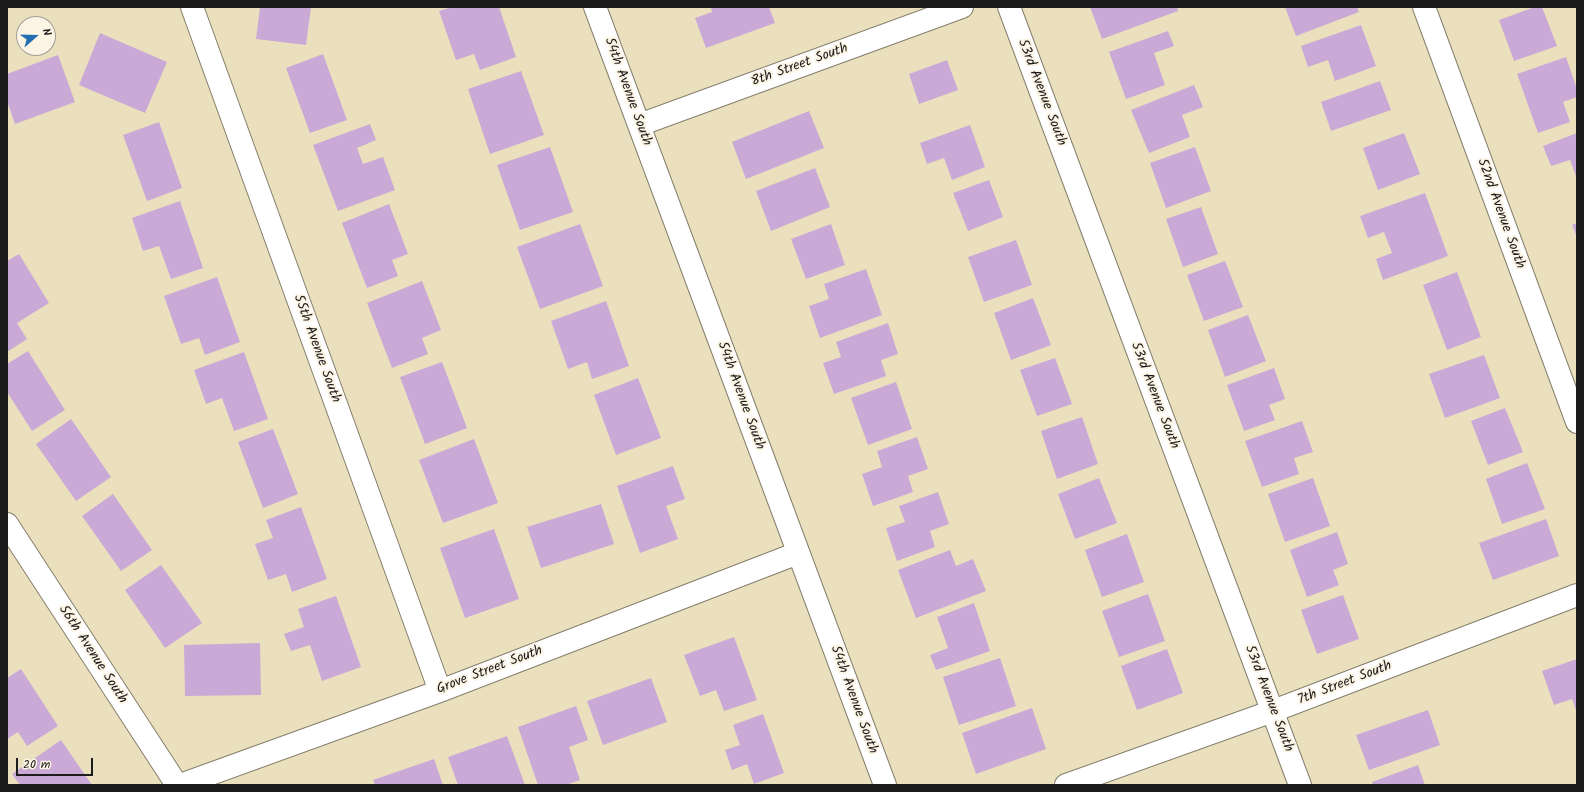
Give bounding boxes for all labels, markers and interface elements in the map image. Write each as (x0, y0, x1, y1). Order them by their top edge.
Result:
north arrow (16, 16, 56, 56)
text: N (37, 26, 56, 39)
street label: 54th Avenue South (600, 36, 654, 148)
street label: 53rd Avenue South (1013, 37, 1069, 149)
street label: 8th Street South (749, 41, 851, 91)
street label: 52nd Avenue South (1472, 157, 1528, 271)
street label: 55th Avenue South (289, 293, 343, 405)
street label: 54th Avenue South (713, 340, 767, 452)
street label: 53rd Avenue South (1126, 340, 1182, 452)
street label: 56th Avenue South (54, 603, 130, 707)
street label: Grove Street South (435, 643, 545, 699)
street label: 53rd Avenue South (1240, 643, 1296, 755)
street label: 54th Avenue South (826, 644, 880, 756)
street label: 7th Street South (1296, 658, 1394, 710)
scale bar (18, 750, 95, 776)
text: 20 m (23, 755, 50, 774)

